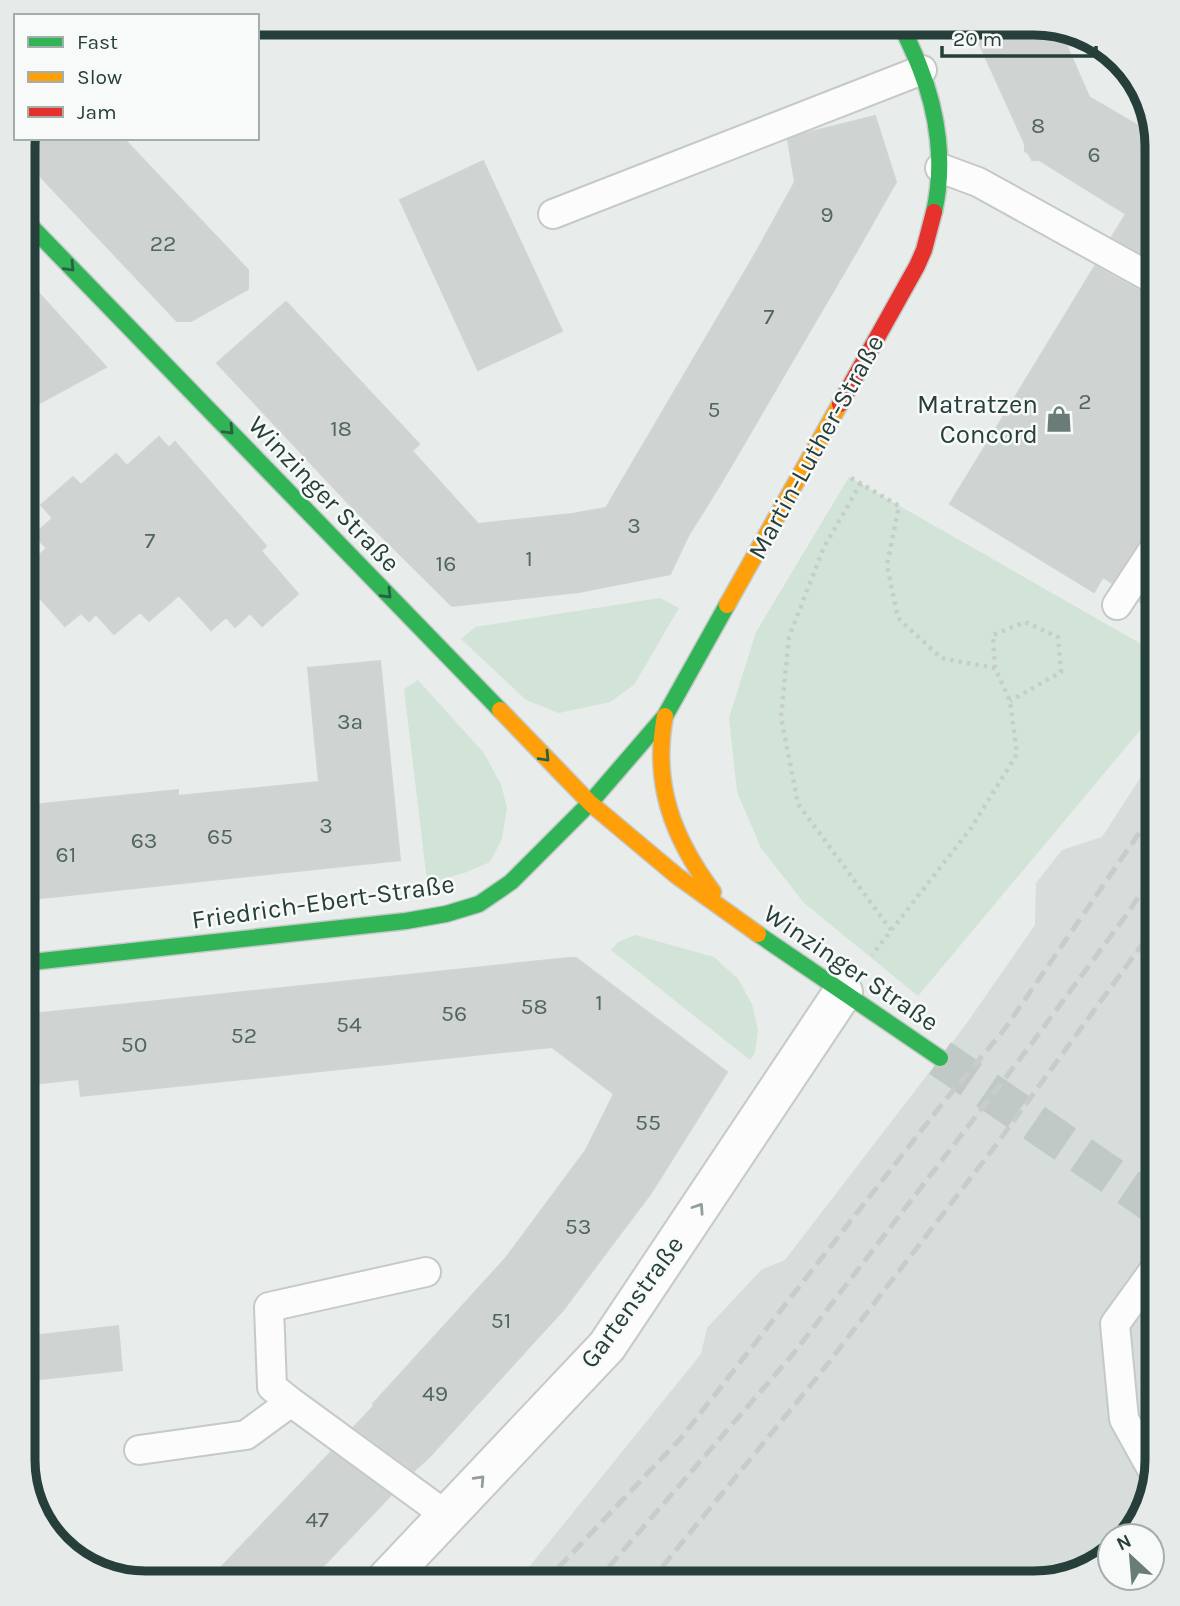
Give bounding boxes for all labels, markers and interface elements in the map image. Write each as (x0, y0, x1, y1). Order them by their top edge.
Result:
legend (14, 14, 259, 140)
scale bar (942, 14, 1096, 58)
text: 20 m (953, 27, 1002, 51)
text: Fast (77, 30, 118, 54)
text: Slow (77, 65, 122, 89)
text: Jam (77, 100, 117, 124)
house number: 8 (1031, 112, 1045, 139)
house number: 6 (1087, 141, 1101, 168)
house number: 9 (820, 201, 834, 228)
house number: 22 (150, 230, 176, 257)
one-way arrow (62, 259, 75, 272)
house number: 7 (764, 303, 775, 330)
street label: Martin-Luther-Straße (741, 329, 891, 565)
house number: 2 (1078, 388, 1092, 415)
place label: Matratzen Concord (917, 389, 1038, 450)
house number: 5 (708, 396, 720, 423)
shop icon: Matratzen Concord (1044, 404, 1074, 434)
street label: Winzinger Straße (242, 410, 406, 578)
house number: 18 (330, 415, 352, 442)
one-way arrow (220, 422, 233, 435)
house number: 3 (627, 512, 641, 539)
house number: 7 (145, 527, 156, 554)
house number: 1 (525, 545, 533, 572)
house number: 16 (436, 550, 456, 577)
one-way arrow (378, 586, 391, 599)
house number: 3a (337, 708, 363, 735)
one-way arrow (536, 749, 549, 762)
house number: 3 (319, 812, 333, 839)
house number: 65 (207, 823, 233, 850)
house number: 63 (131, 827, 157, 854)
house number: 61 (56, 841, 76, 868)
street label: Friedrich-Ebert-Straße (190, 868, 456, 936)
street label: Winzinger Straße (758, 898, 944, 1038)
house number: 1 (595, 989, 603, 1016)
house number: 58 (520, 993, 548, 1020)
house number: 56 (441, 1000, 467, 1027)
house number: 54 (336, 1011, 362, 1038)
house number: 52 (231, 1022, 257, 1049)
house number: 50 (121, 1031, 147, 1058)
house number: 55 (635, 1109, 661, 1136)
one-way arrow (691, 1203, 703, 1216)
house number: 53 (565, 1213, 591, 1240)
street label: Gartenstraße (574, 1230, 690, 1374)
house number: 51 (491, 1307, 511, 1334)
house number: 49 (422, 1380, 448, 1407)
one-way arrow (472, 1475, 485, 1488)
house number: 47 (305, 1506, 329, 1533)
north arrow (1096, 1522, 1166, 1592)
text: N (1113, 1530, 1135, 1555)

